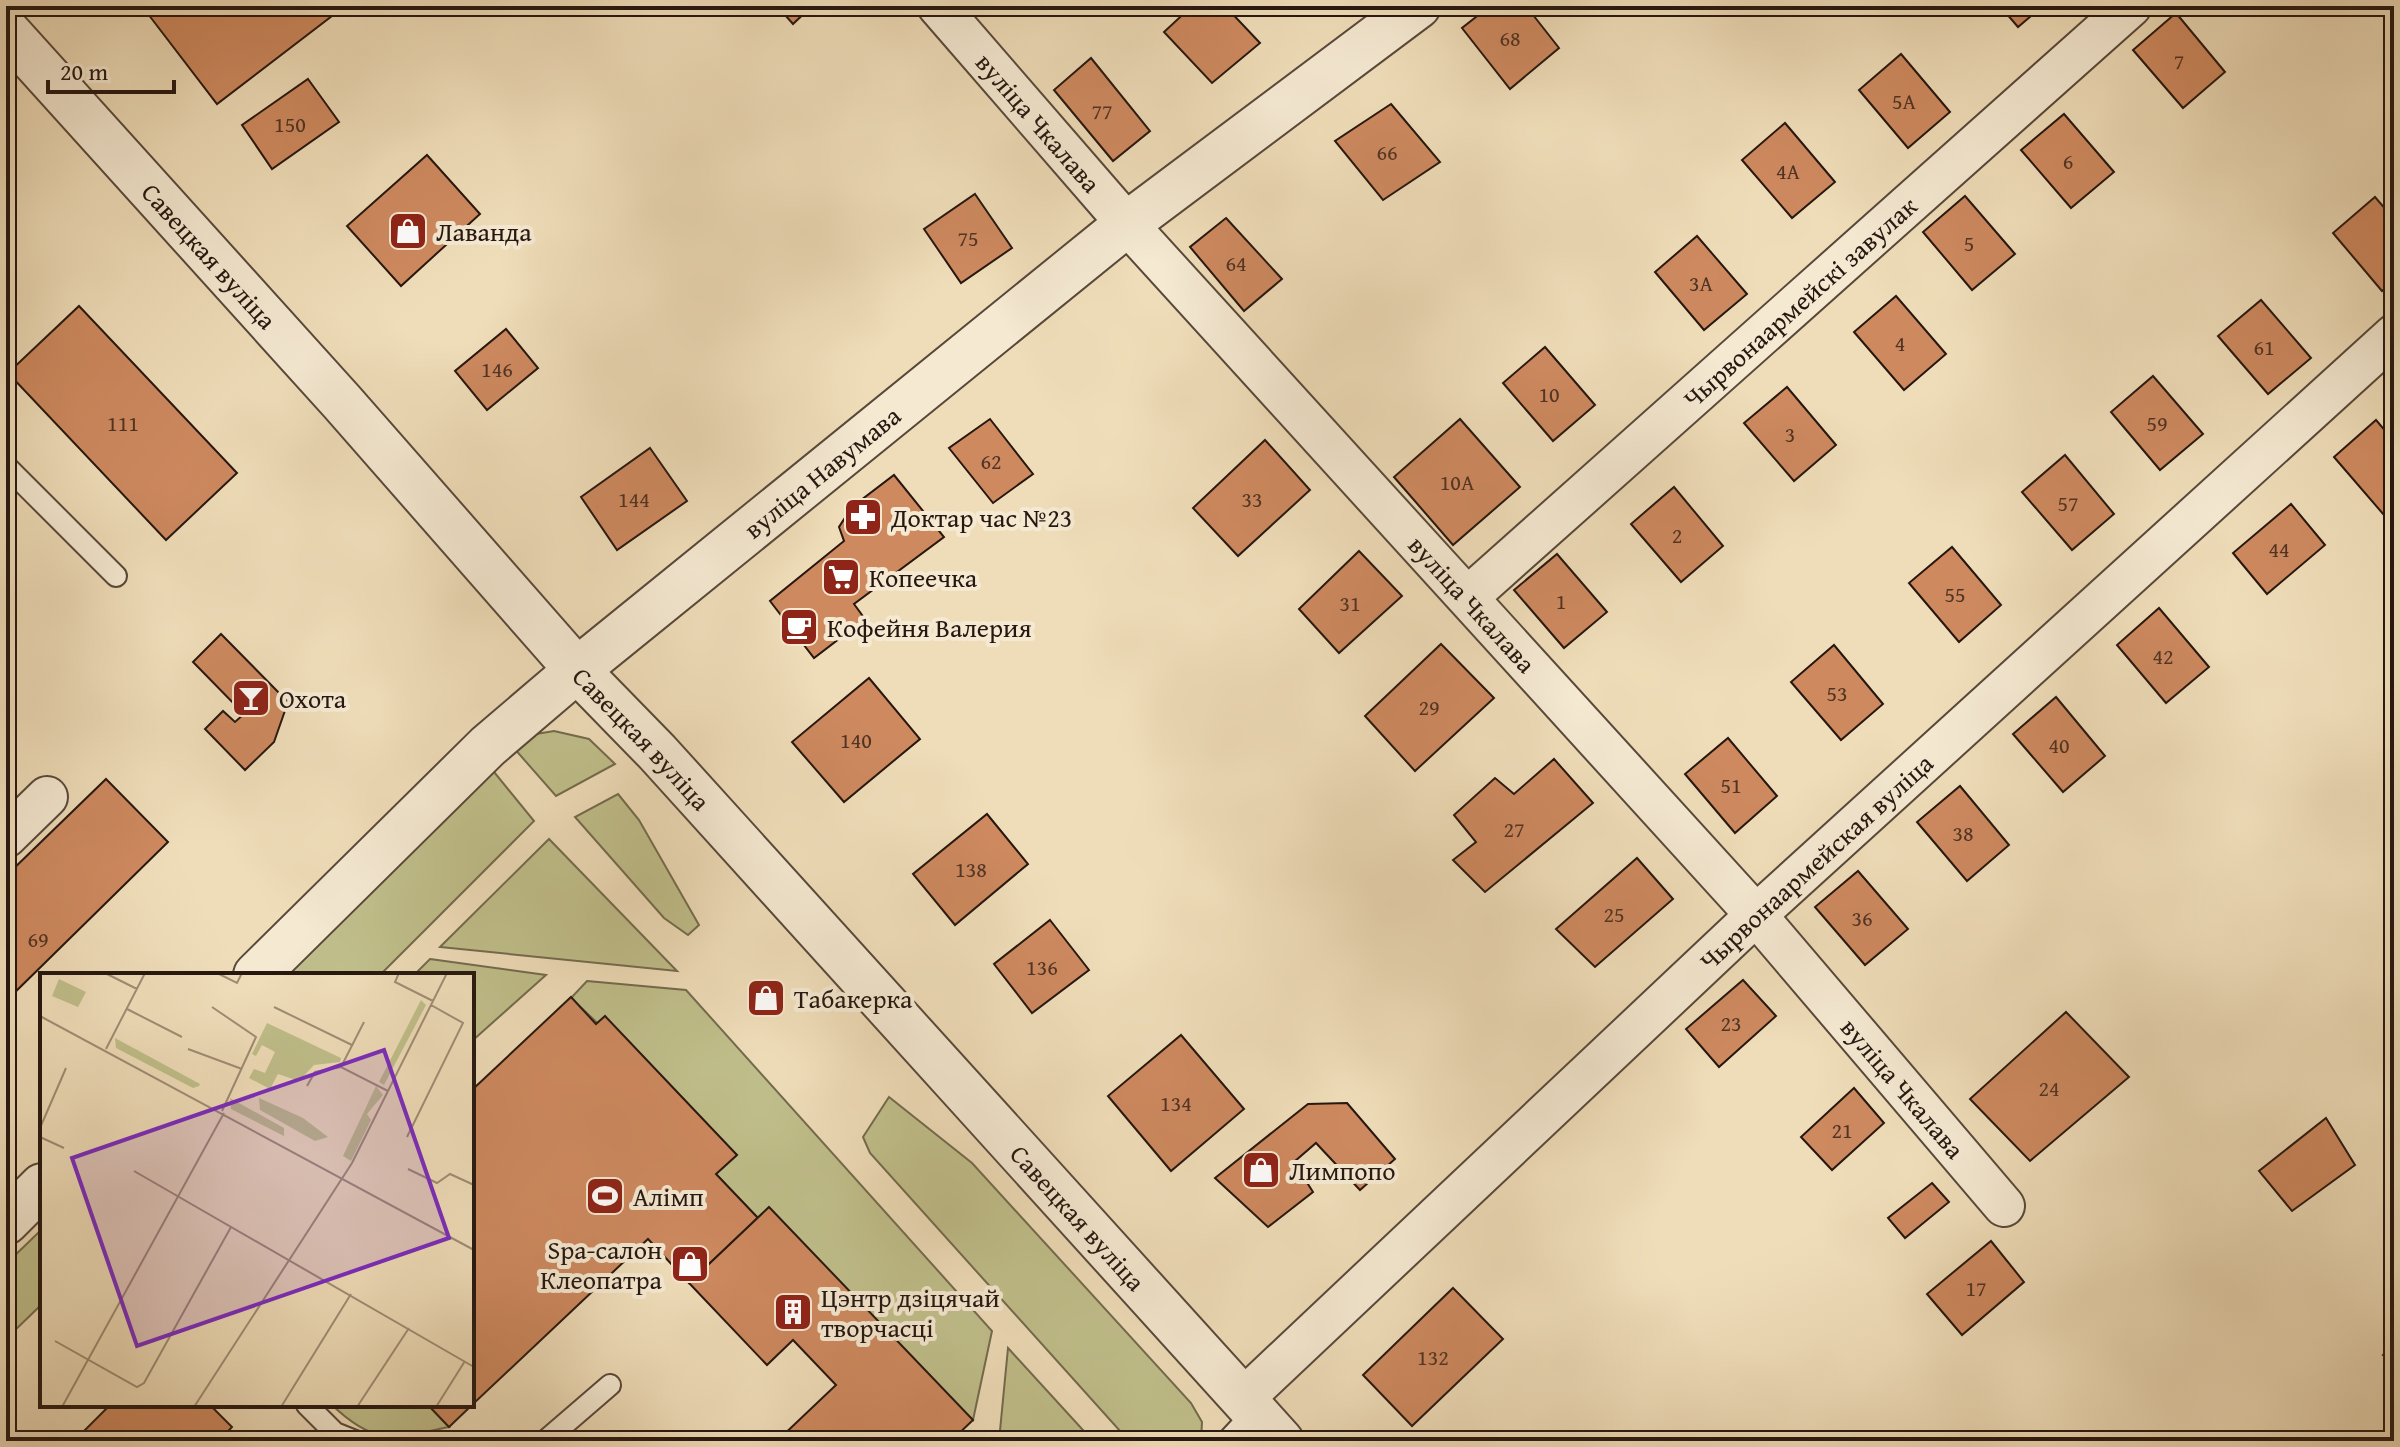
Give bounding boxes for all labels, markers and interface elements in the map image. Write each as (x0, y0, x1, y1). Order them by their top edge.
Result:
house number: 68 (1499, 22, 1521, 54)
scale bar (48, 44, 174, 94)
street label: вуліца Чкалава (967, 44, 1111, 201)
house number: 7 (2174, 45, 2184, 77)
text: 20 m (60, 54, 108, 89)
house number: 5А (1892, 85, 1917, 117)
house number: 77 (1091, 95, 1113, 127)
house number: 150 (274, 108, 306, 140)
house number: 66 (1376, 136, 1398, 168)
house number: 6 (2063, 145, 2073, 177)
house number: 4А (1776, 155, 1801, 187)
street label: Савецкая вуліца (133, 174, 287, 338)
street label: Чырвонаармейскі завулак (1674, 186, 1926, 417)
shop icon: Лаванда (387, 210, 429, 252)
place label: Лаванда (436, 212, 532, 251)
house number: 75 (957, 222, 979, 254)
house number: 5 (1964, 227, 1974, 259)
house number: 64 (1225, 247, 1247, 279)
house number: 3А (1689, 267, 1714, 299)
house number: 4 (1895, 327, 1905, 359)
house number: 61 (2253, 331, 2275, 363)
house number: 146 (481, 353, 513, 385)
house number: 10 (1538, 378, 1560, 410)
street label: вуліца Навумава (735, 396, 909, 547)
house number: 111 (107, 407, 139, 439)
house number: 59 (2146, 407, 2168, 439)
house number: 3 (1785, 418, 1795, 450)
house number: 62 (980, 445, 1002, 477)
house number: 10А (1440, 466, 1475, 498)
house number: 144 (618, 483, 650, 515)
house number: 33 (1241, 483, 1263, 515)
house number: 57 (2057, 487, 2079, 519)
pharmacy icon: Доктар час №23 (842, 496, 884, 538)
place label: Доктар час №23 (890, 498, 1072, 537)
house number: 2 (1672, 519, 1682, 551)
street label: вуліца Чкалава (1400, 526, 1546, 682)
house number: 44 (2268, 533, 2290, 565)
supermarket icon: Копеечка (820, 556, 862, 598)
place label: Копеечка (869, 558, 978, 597)
house number: 55 (1944, 578, 1966, 610)
house number: 1 (1556, 585, 1566, 617)
house number: 31 (1339, 587, 1361, 619)
cafe icon: Кофейня Валерия (778, 606, 820, 648)
place label: Кофейня Валерия (827, 608, 1032, 647)
house number: 42 (2152, 640, 2174, 672)
street label: Савецкая вуліца (564, 657, 721, 819)
bar icon: Охота (230, 677, 272, 719)
house number: 53 (1826, 677, 1848, 709)
place label: Охота (279, 679, 347, 718)
house number: 29 (1418, 691, 1440, 723)
house number: 140 (840, 724, 872, 756)
house number: 40 (2048, 729, 2070, 761)
street label: Чырвонаармейская вуліца (1690, 744, 1942, 979)
house number: 51 (1720, 769, 1742, 801)
house number: 27 (1503, 813, 1525, 845)
house number: 38 (1952, 817, 1974, 849)
house number: 138 (955, 853, 987, 885)
house number: 25 (1603, 898, 1625, 930)
house number: 36 (1851, 902, 1873, 934)
house number: 69 (27, 923, 49, 955)
house number: 136 (1026, 951, 1058, 983)
inset map (40, 973, 474, 1407)
shop icon: Табакерка (745, 977, 787, 1019)
place label: Табакерка (794, 979, 913, 1018)
house number: 23 (1720, 1007, 1742, 1039)
street label: вуліца Чкалава (1832, 1009, 1975, 1167)
house number: 24 (2038, 1072, 2060, 1104)
house number: 134 (1160, 1087, 1192, 1119)
house number: 21 (1831, 1114, 1853, 1146)
street label: Савецкая вуліца (1002, 1135, 1156, 1300)
shop icon: Лимпопо (1240, 1149, 1282, 1191)
place label: Лимпопо (1289, 1151, 1395, 1190)
sports icon: Алімп (584, 1175, 626, 1217)
place label: Алімп (633, 1177, 704, 1216)
place label: Spa-салон Клеопатра (540, 1230, 663, 1299)
shop icon: Spa-салон Клеопатра (669, 1243, 711, 1285)
house number: 17 (1965, 1272, 1987, 1304)
place label: Цэнтр дзіцячай творчасці (821, 1278, 1000, 1347)
building icon: Цэнтр дзіцячай творчасці (772, 1291, 814, 1333)
house number: 132 (1417, 1341, 1449, 1373)

